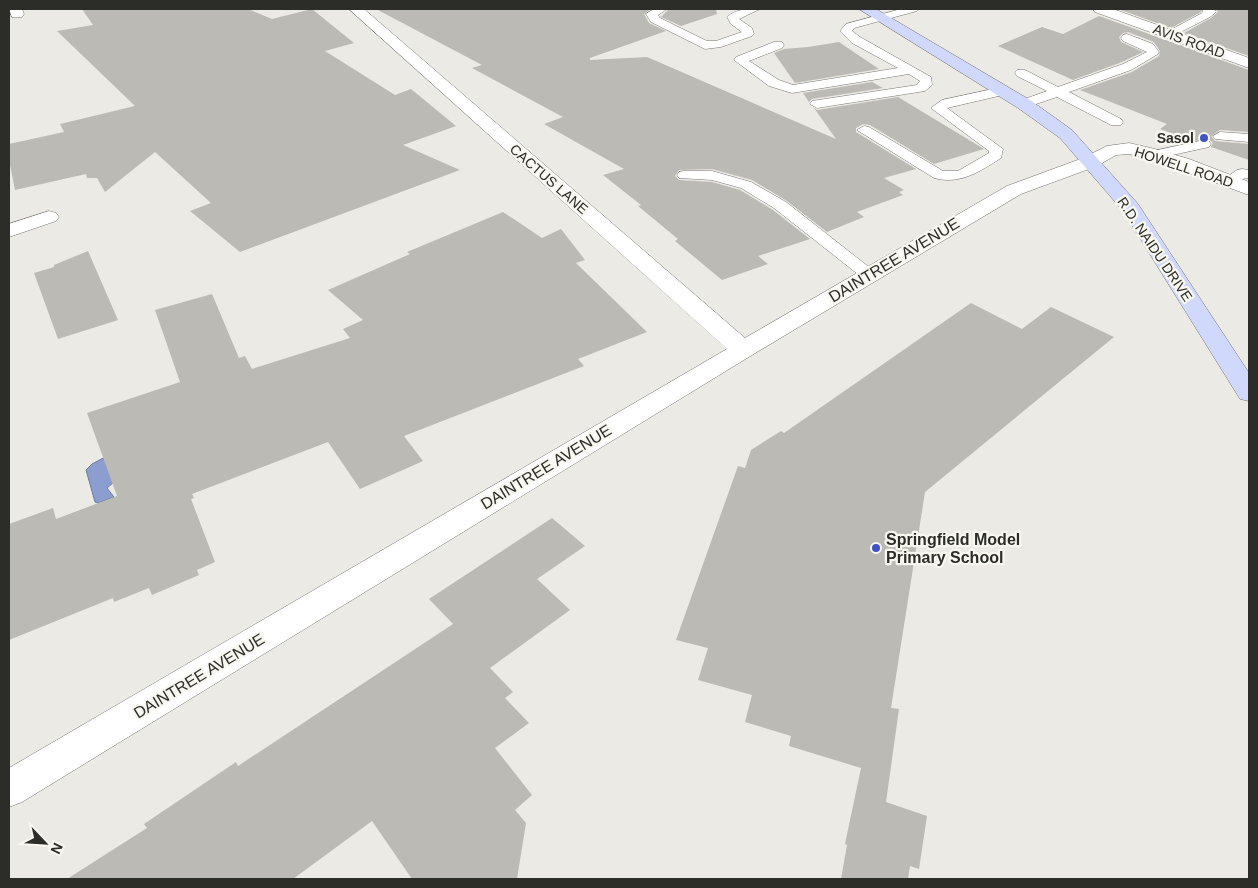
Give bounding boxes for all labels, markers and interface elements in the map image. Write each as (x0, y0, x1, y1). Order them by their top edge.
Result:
street label: AVIS ROAD (1151, 21, 1227, 61)
place label: Sasol (1157, 130, 1194, 146)
marker: Sasol (1198, 132, 1210, 144)
street label: CACTUS LANE (507, 141, 591, 217)
street label: HOWELL ROAD (1133, 143, 1235, 191)
street label: R.D. NAIDU DRIVE (1114, 194, 1196, 304)
street label: DAINTREE AVENUE (826, 214, 962, 306)
street label: DAINTREE AVENUE (478, 421, 614, 513)
place label: Springfield Model Primary School (886, 531, 1020, 566)
marker: Springfield Model Primary School (870, 542, 882, 554)
street label: DAINTREE AVENUE (131, 630, 267, 722)
north arrow (20, 818, 70, 868)
text: N (47, 841, 66, 856)

